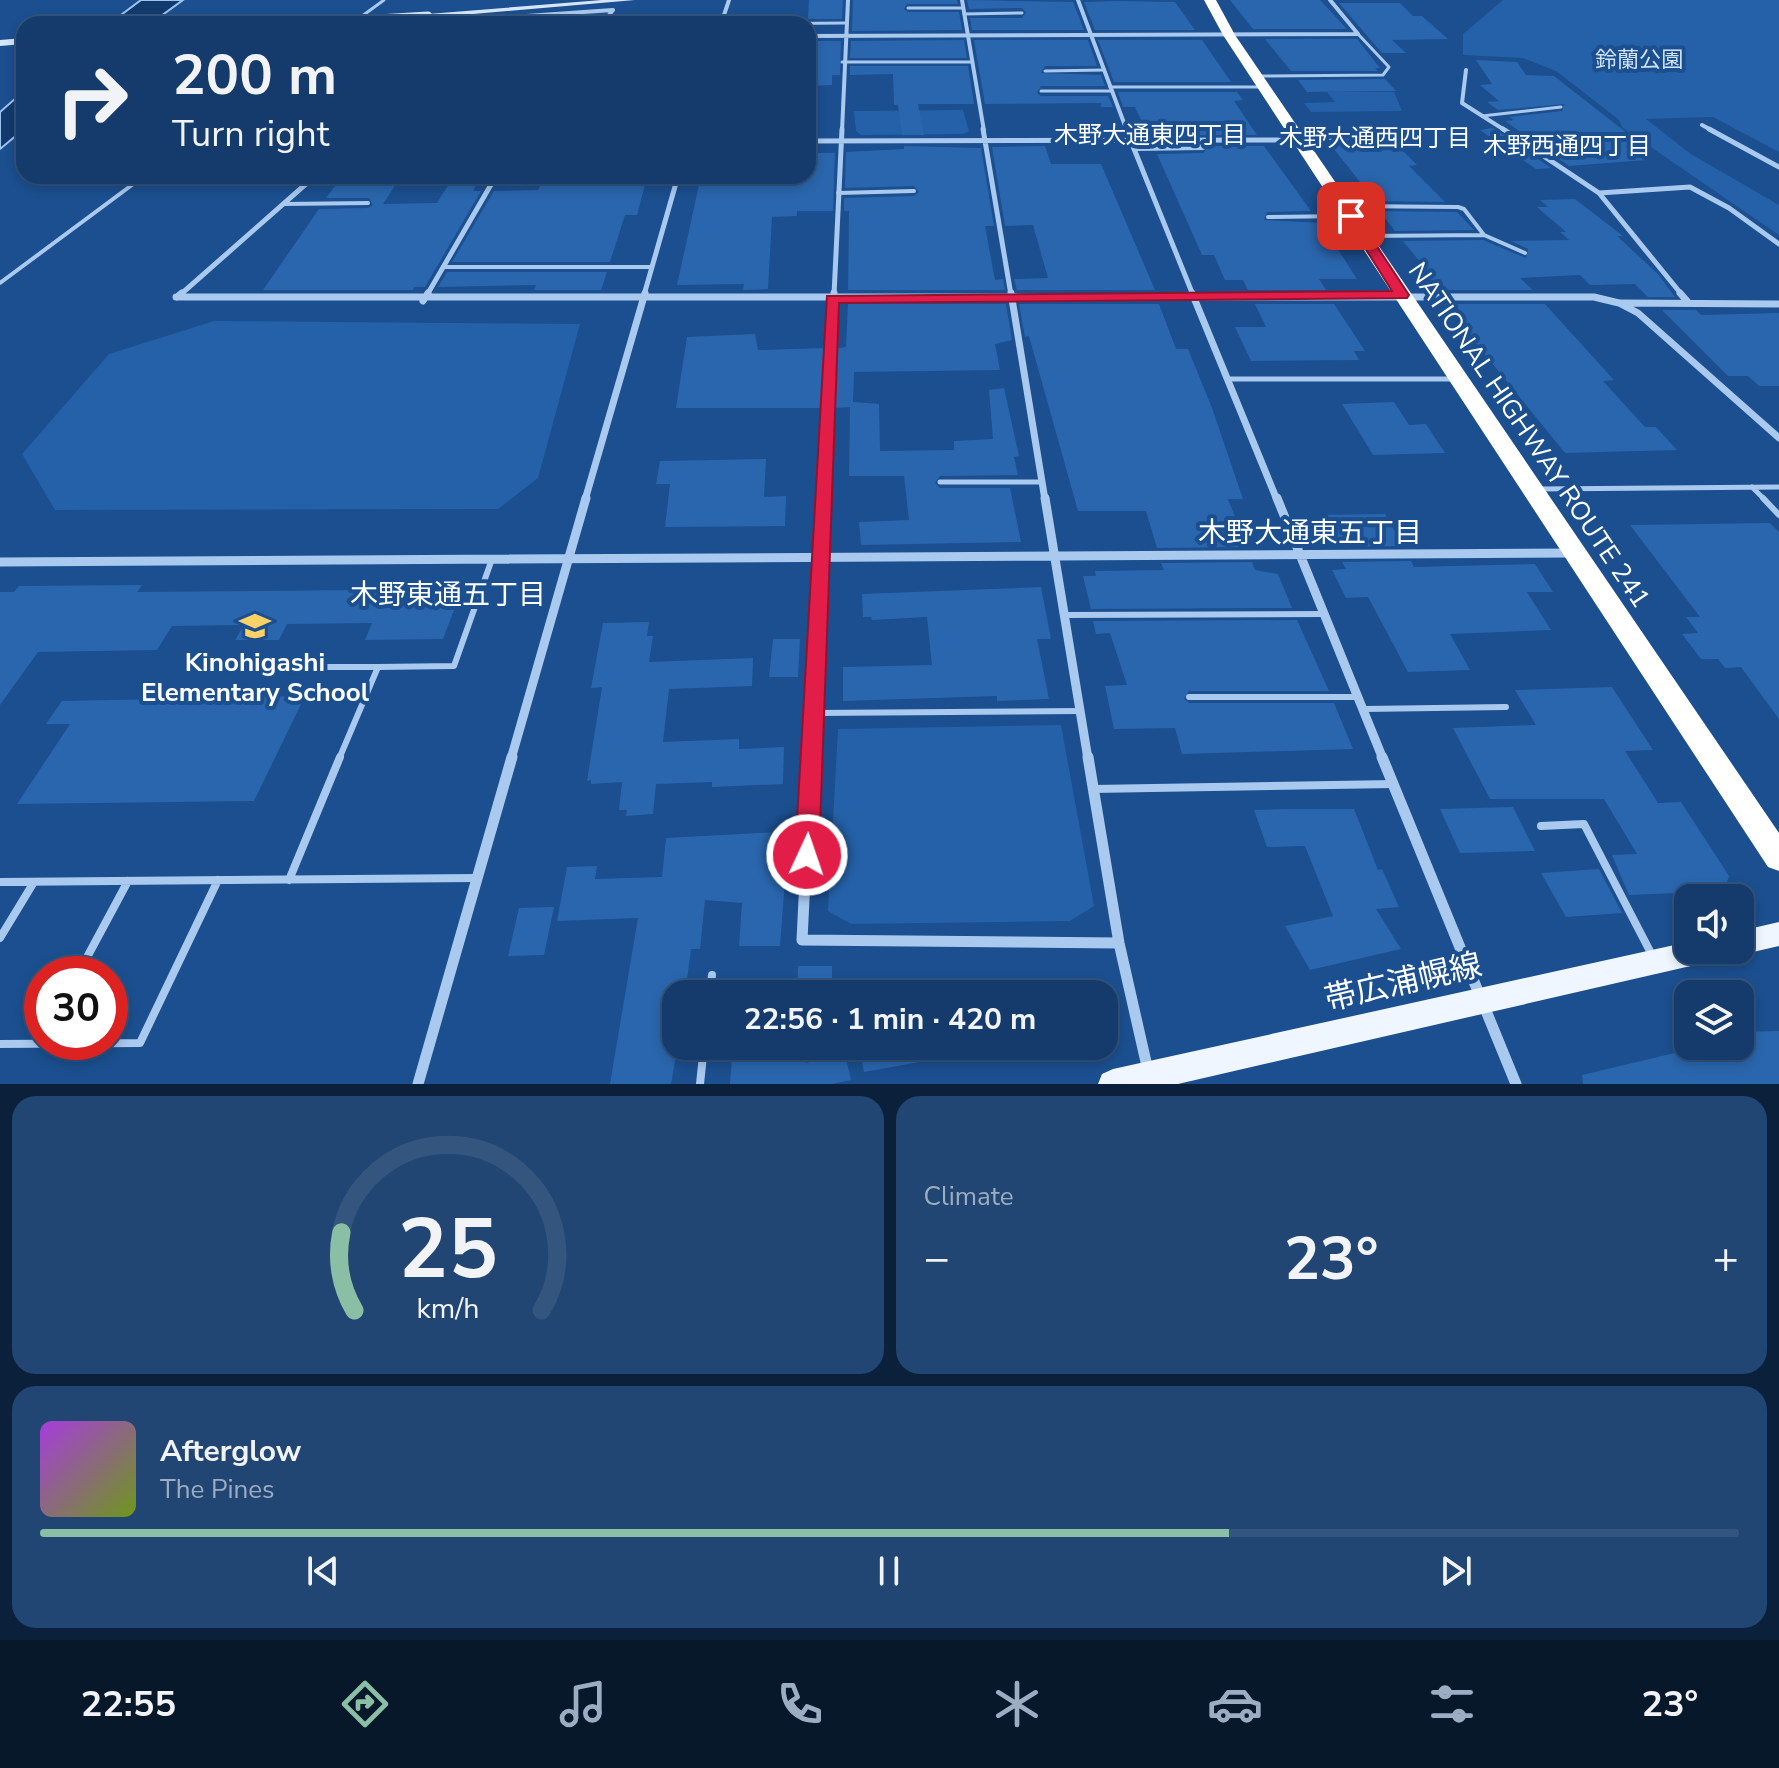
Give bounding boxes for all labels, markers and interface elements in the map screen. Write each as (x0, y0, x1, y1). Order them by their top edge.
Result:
text: 200 m (172, 37, 337, 114)
park label: 鈴蘭公園 (1595, 45, 1683, 75)
icon: right (40, 48, 144, 152)
text: Turn right (172, 110, 329, 159)
district label: 木野大通東四丁目 (1054, 119, 1246, 151)
district label: 木野大通西四丁目 (1279, 122, 1471, 154)
district label: 木野西通四丁目 (1483, 130, 1651, 162)
pin (1317, 182, 1385, 250)
icon: arrive (1329, 194, 1373, 238)
street label: NATIONAL HIGHWAY ROUTE 241 (1400, 255, 1658, 615)
district label: 木野大通東五丁目 (1198, 514, 1422, 552)
district label: 木野東通五丁目 (350, 576, 546, 614)
school or university icon: Kinohigashi Elementary School (238, 609, 272, 643)
place label: Kinohigashi Elementary School (141, 645, 370, 710)
position arrow (765, 813, 849, 897)
map controls (1674, 884, 1754, 1060)
button: sound (1674, 884, 1754, 964)
street label: 帯広浦幌線 (1320, 943, 1486, 1021)
speed limit sign: 30 (24, 956, 128, 1060)
button: layers (1674, 980, 1754, 1060)
text: 22:56 · 1 min · 420 m (744, 999, 1036, 1040)
text: Climate (924, 1179, 1014, 1214)
text: 25 (398, 1193, 498, 1306)
text: 23° (1284, 1218, 1379, 1300)
text: − (924, 1229, 950, 1289)
text: + (1713, 1229, 1739, 1289)
text: km/h (416, 1289, 479, 1328)
text: Afterglow (160, 1431, 301, 1472)
text: The Pines (160, 1472, 275, 1507)
icon: previous (301, 1549, 345, 1593)
icon: pause (867, 1549, 911, 1593)
icon: next (1434, 1549, 1478, 1593)
icon: directions (337, 1676, 393, 1732)
icon: music (555, 1676, 611, 1732)
icon: phone (772, 1676, 828, 1732)
icon: climate (989, 1676, 1045, 1732)
icon: car (1207, 1676, 1263, 1732)
icon: filters (1424, 1676, 1480, 1732)
text: 22:55 (81, 1680, 176, 1729)
text: 23° (1641, 1680, 1698, 1729)

